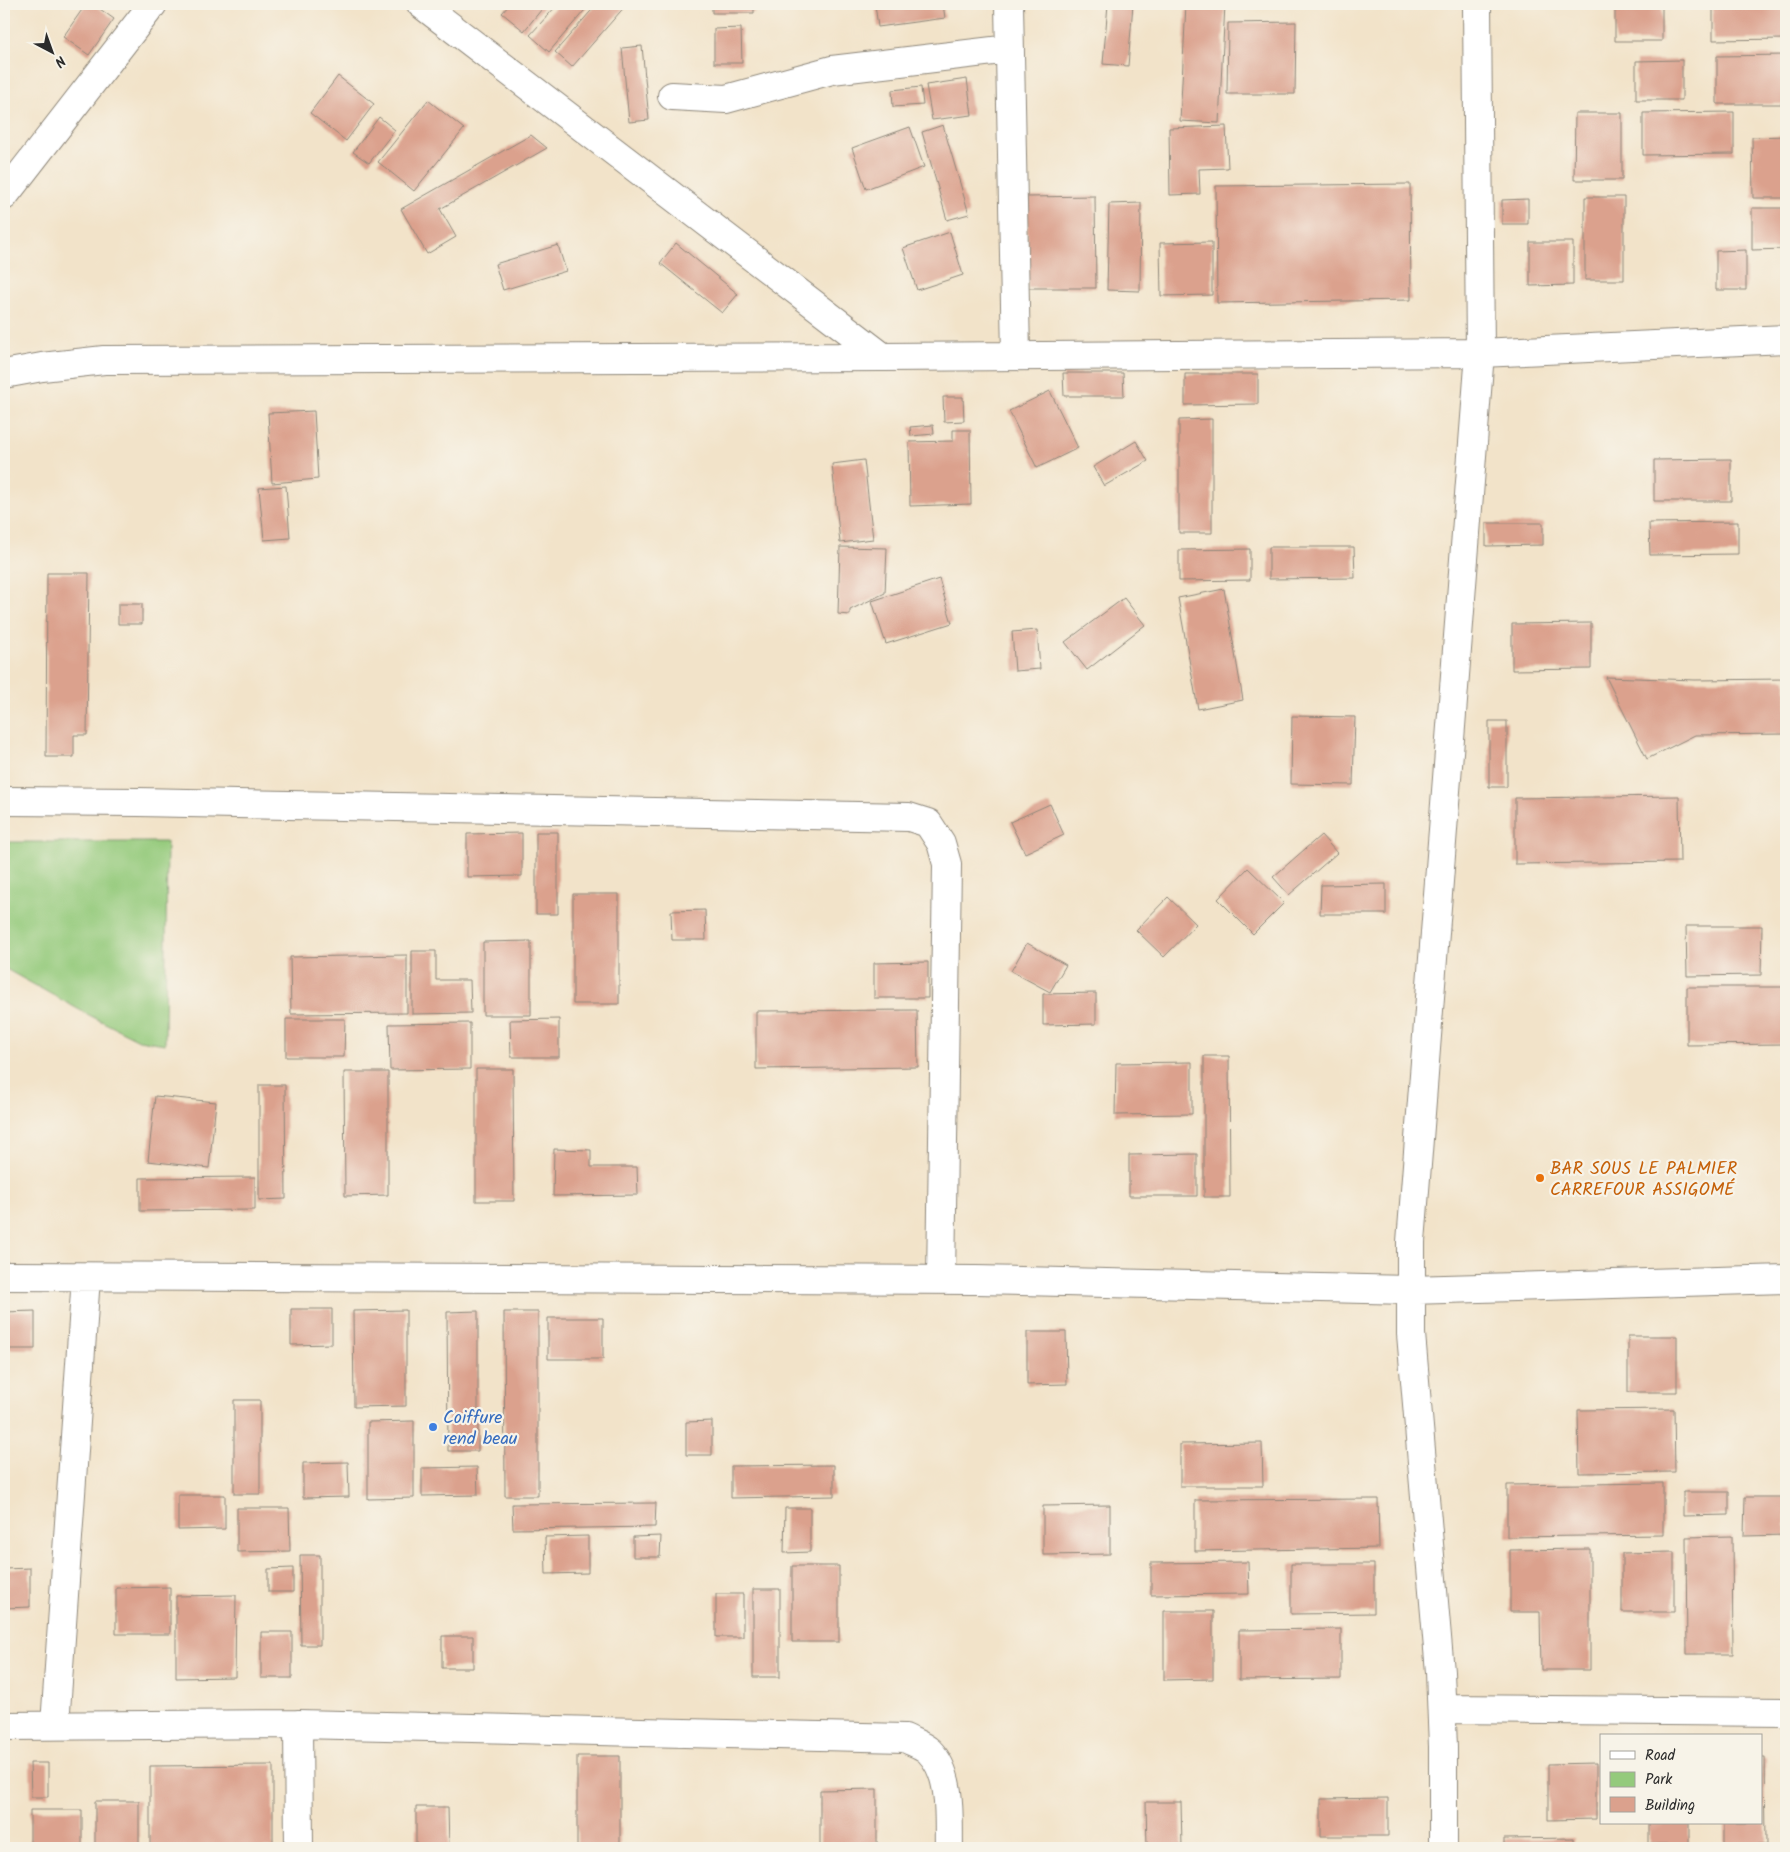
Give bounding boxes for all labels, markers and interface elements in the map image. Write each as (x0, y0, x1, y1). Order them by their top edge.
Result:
north arrow (28, 28, 78, 78)
text: N (49, 50, 70, 72)
place label: BAR SOUS LE PALMIER CARREFOUR ASSIGOMÉ (1550, 1155, 1737, 1205)
marker: BAR SOUS LE PALMIER CARREFOUR ASSIGOMÉ (1534, 1172, 1546, 1184)
place label: Coiffure rend beau (443, 1404, 518, 1454)
marker: Coiffure rend beau (427, 1421, 439, 1433)
legend (1600, 1734, 1762, 1824)
text: Road (1645, 1744, 1676, 1768)
text: Park (1645, 1768, 1673, 1792)
text: Building (1645, 1794, 1695, 1818)

